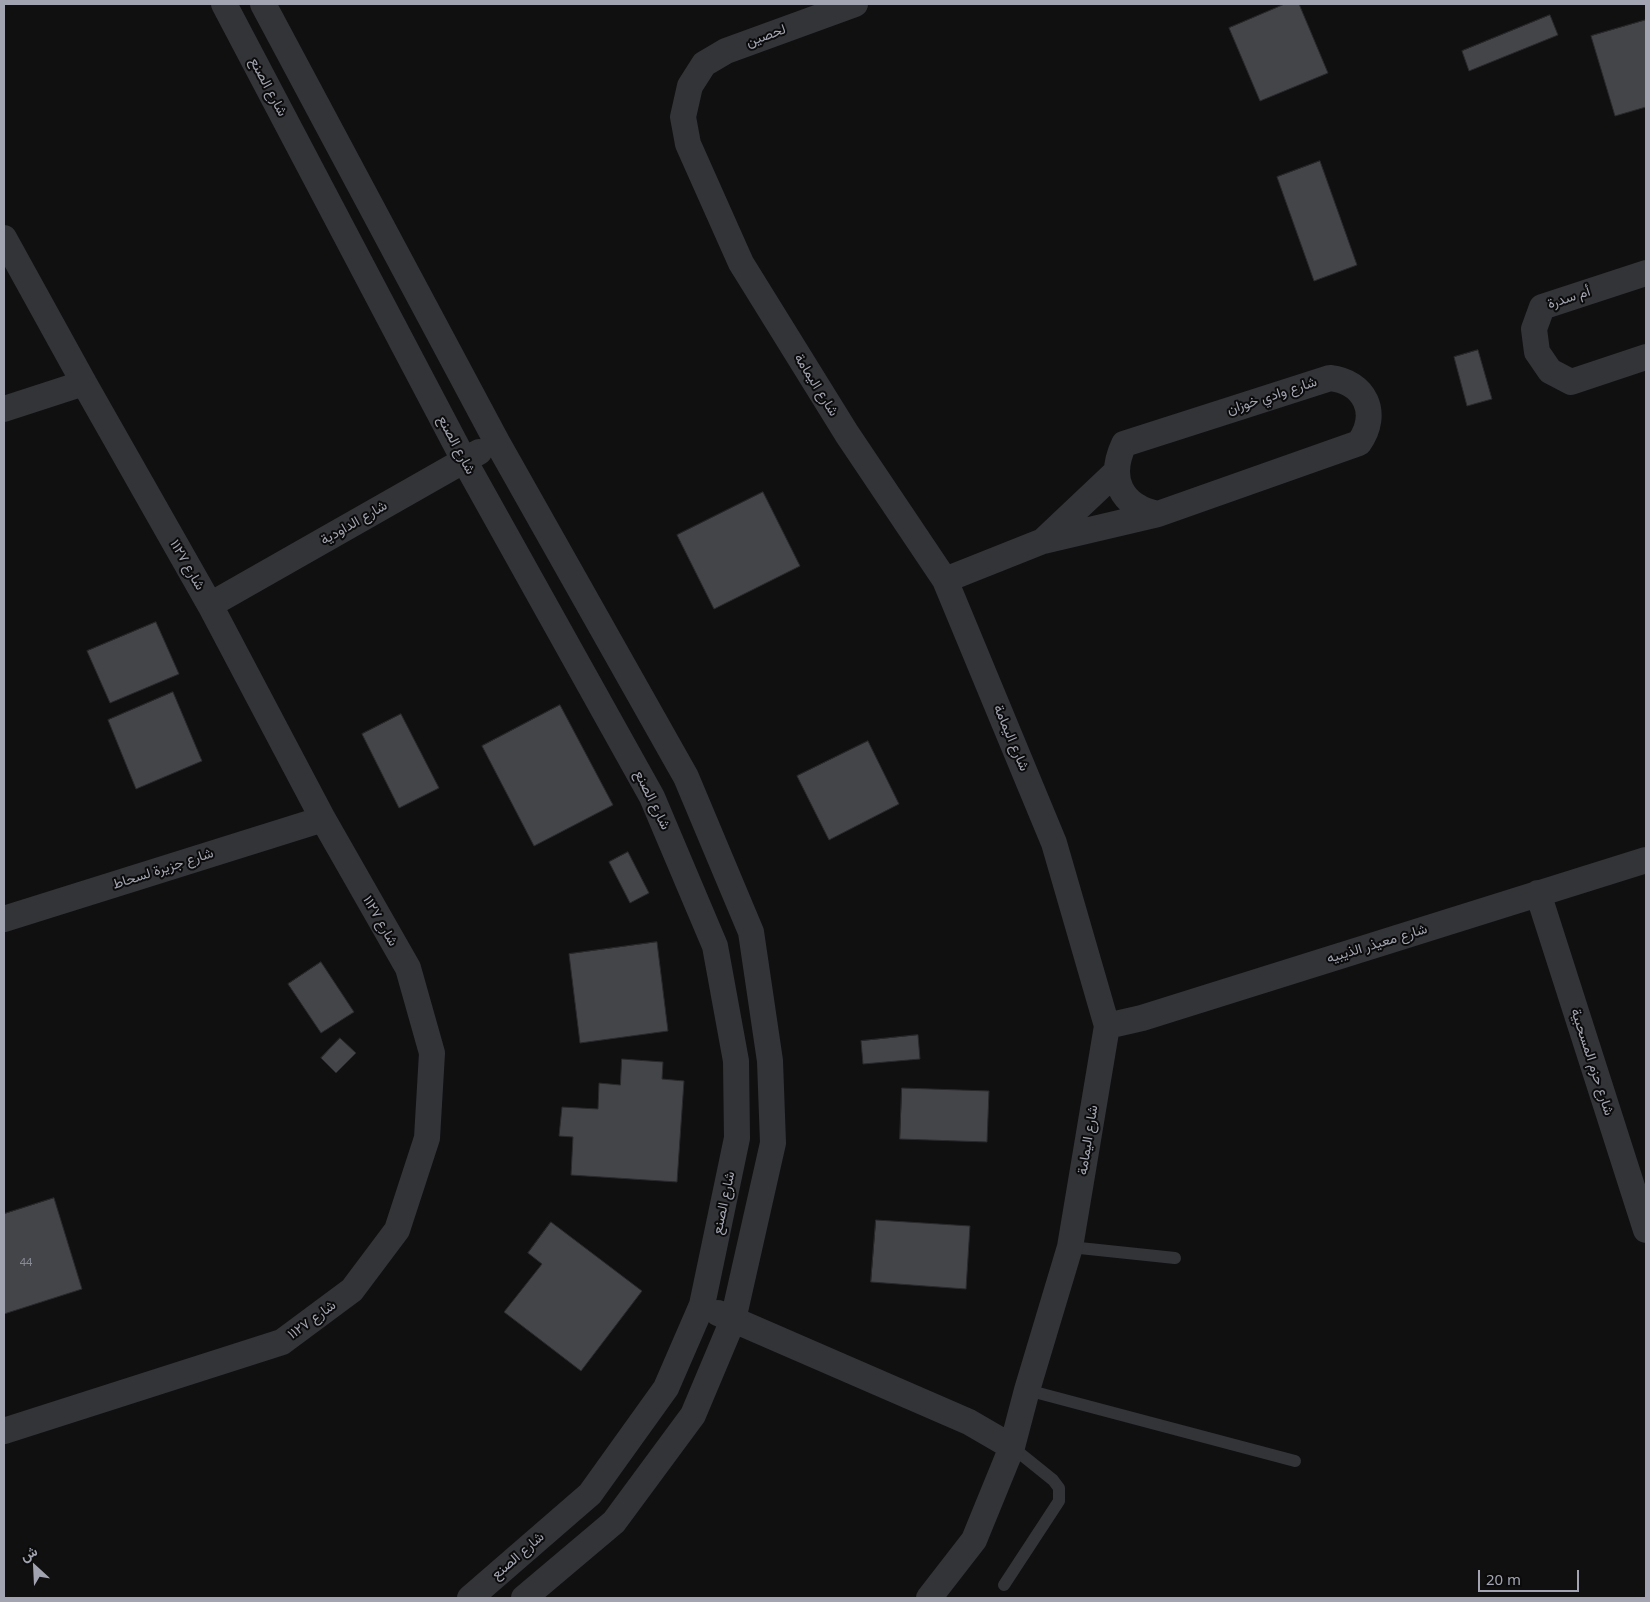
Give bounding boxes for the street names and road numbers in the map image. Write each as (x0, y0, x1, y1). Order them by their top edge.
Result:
street label: لحصين (744, 21, 788, 51)
street label: شارع الصنع (246, 55, 290, 119)
street label: أم سدرة (1546, 283, 1592, 313)
street label: شارع اليمامة (790, 351, 842, 419)
street label: شارع وادي خوزان (1225, 374, 1319, 418)
street label: شارع الصنع (434, 413, 478, 477)
street label: شارع الداودية (318, 497, 390, 549)
street label: شارع ١١٢٧ (166, 537, 208, 593)
street label: شارع اليمامة (989, 702, 1033, 774)
street label: شارع الصنع (630, 767, 674, 833)
street label: شارع جزيرة لسحاط (110, 845, 216, 893)
street label: شارع ١١٢٧ (359, 893, 401, 949)
street label: شارع معيذر الذيبيه (1325, 921, 1429, 967)
street label: شارع حزم المسحبية (1567, 1006, 1617, 1118)
street label: شارع اليمامة (1074, 1104, 1102, 1176)
street label: شارع الصنع (709, 1170, 739, 1236)
street label: شارع ١١٢٧ (285, 1297, 339, 1343)
street label: شارع الصنع (488, 1529, 548, 1583)

